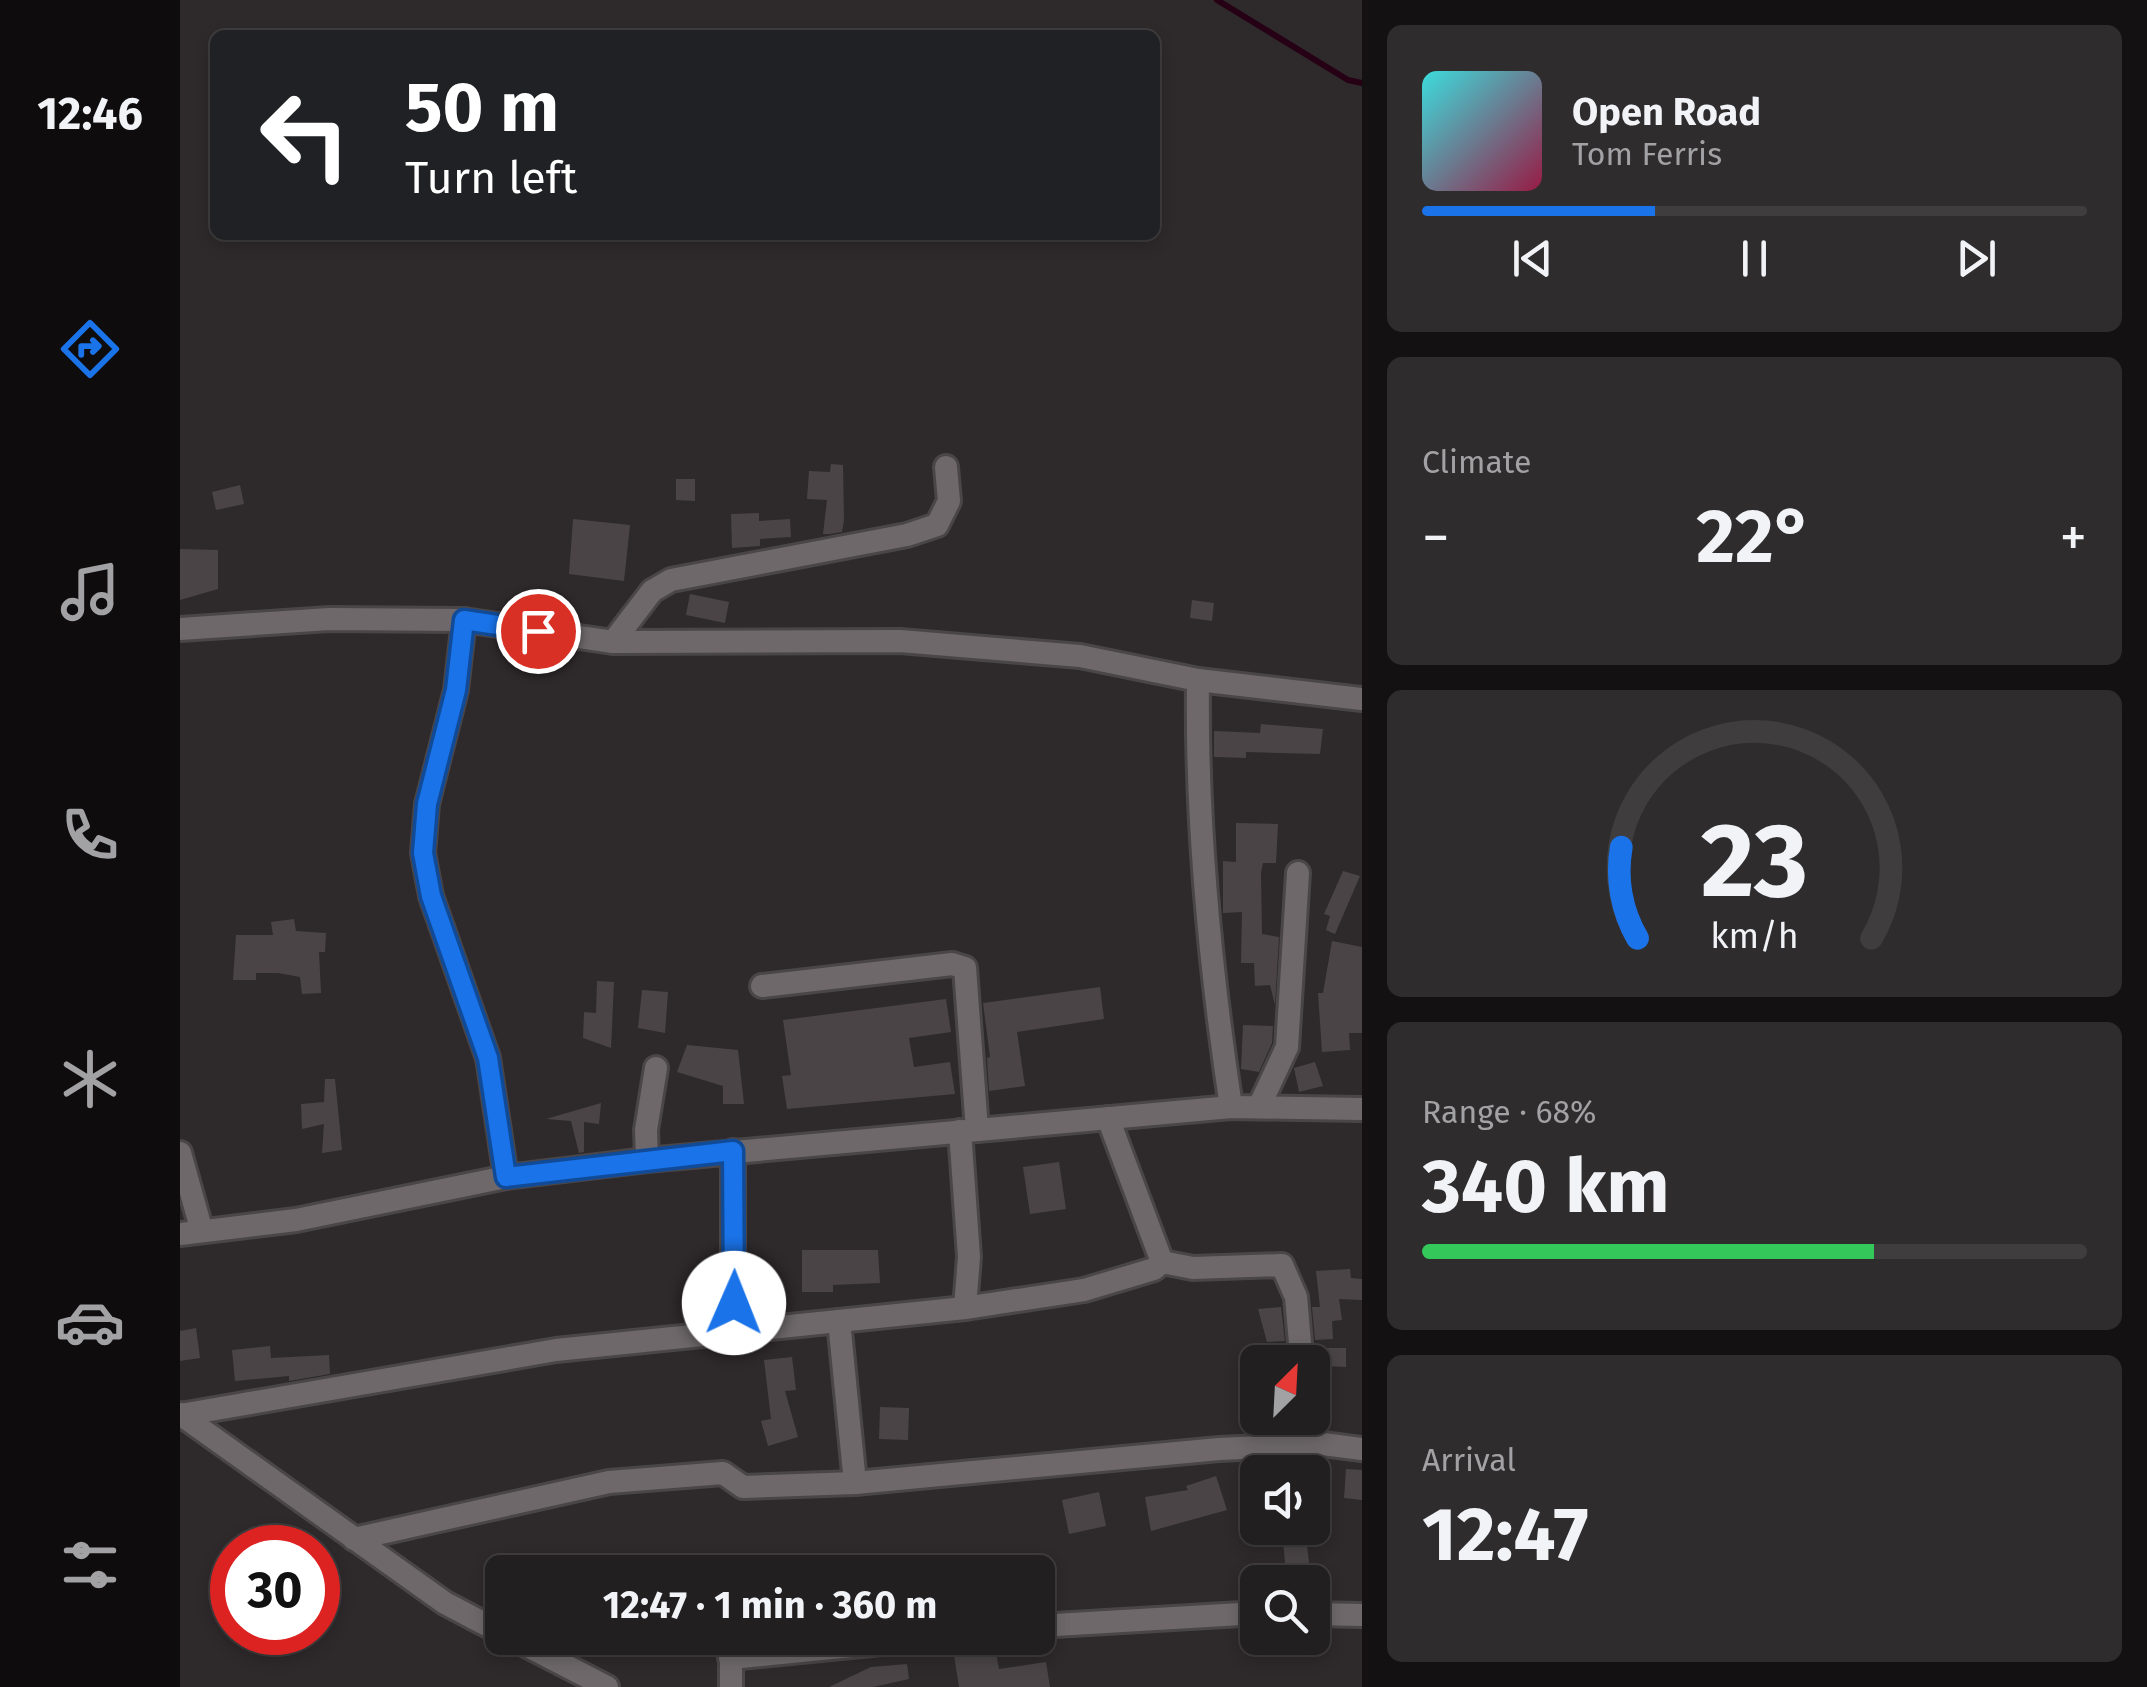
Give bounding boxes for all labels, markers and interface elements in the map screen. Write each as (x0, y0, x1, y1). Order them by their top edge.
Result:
text: 50 m (405, 66, 559, 150)
icon: left (240, 70, 370, 200)
text: 12:46 (37, 87, 143, 141)
text: Open Road (1572, 89, 1761, 135)
text: Tom Ferris (1572, 135, 1722, 173)
text: Turn left (405, 151, 577, 205)
icon: previous (1505, 231, 1560, 286)
icon: pause (1727, 231, 1782, 286)
icon: next (1949, 231, 2004, 286)
icon: directions (55, 314, 125, 384)
text: Climate (1422, 443, 1531, 481)
text: 22° (1696, 492, 1813, 582)
text: − (1422, 505, 1450, 571)
text: + (2060, 505, 2087, 571)
icon: music (55, 557, 125, 627)
pin (496, 589, 581, 674)
icon: arrive (511, 604, 566, 659)
text: 23 (1701, 799, 1808, 924)
icon: phone (55, 800, 125, 870)
text: km/h (1710, 915, 1799, 957)
icon: climate (55, 1044, 125, 1114)
text: Range · 68% (1422, 1093, 1597, 1131)
text: 340 km (1422, 1142, 1670, 1232)
position arrow (682, 1251, 786, 1355)
icon: car (55, 1287, 125, 1357)
north arrow (1240, 1345, 1330, 1435)
map controls (1240, 1345, 1330, 1655)
text: Arrival (1422, 1441, 1516, 1479)
button: sound (1240, 1455, 1330, 1545)
text: 12:47 (1422, 1490, 1589, 1580)
speed limit sign: 30 (210, 1525, 340, 1655)
icon: filters (55, 1530, 125, 1600)
button: search (1240, 1565, 1330, 1655)
text: 12:47 · 1 min · 360 m (603, 1582, 937, 1628)

